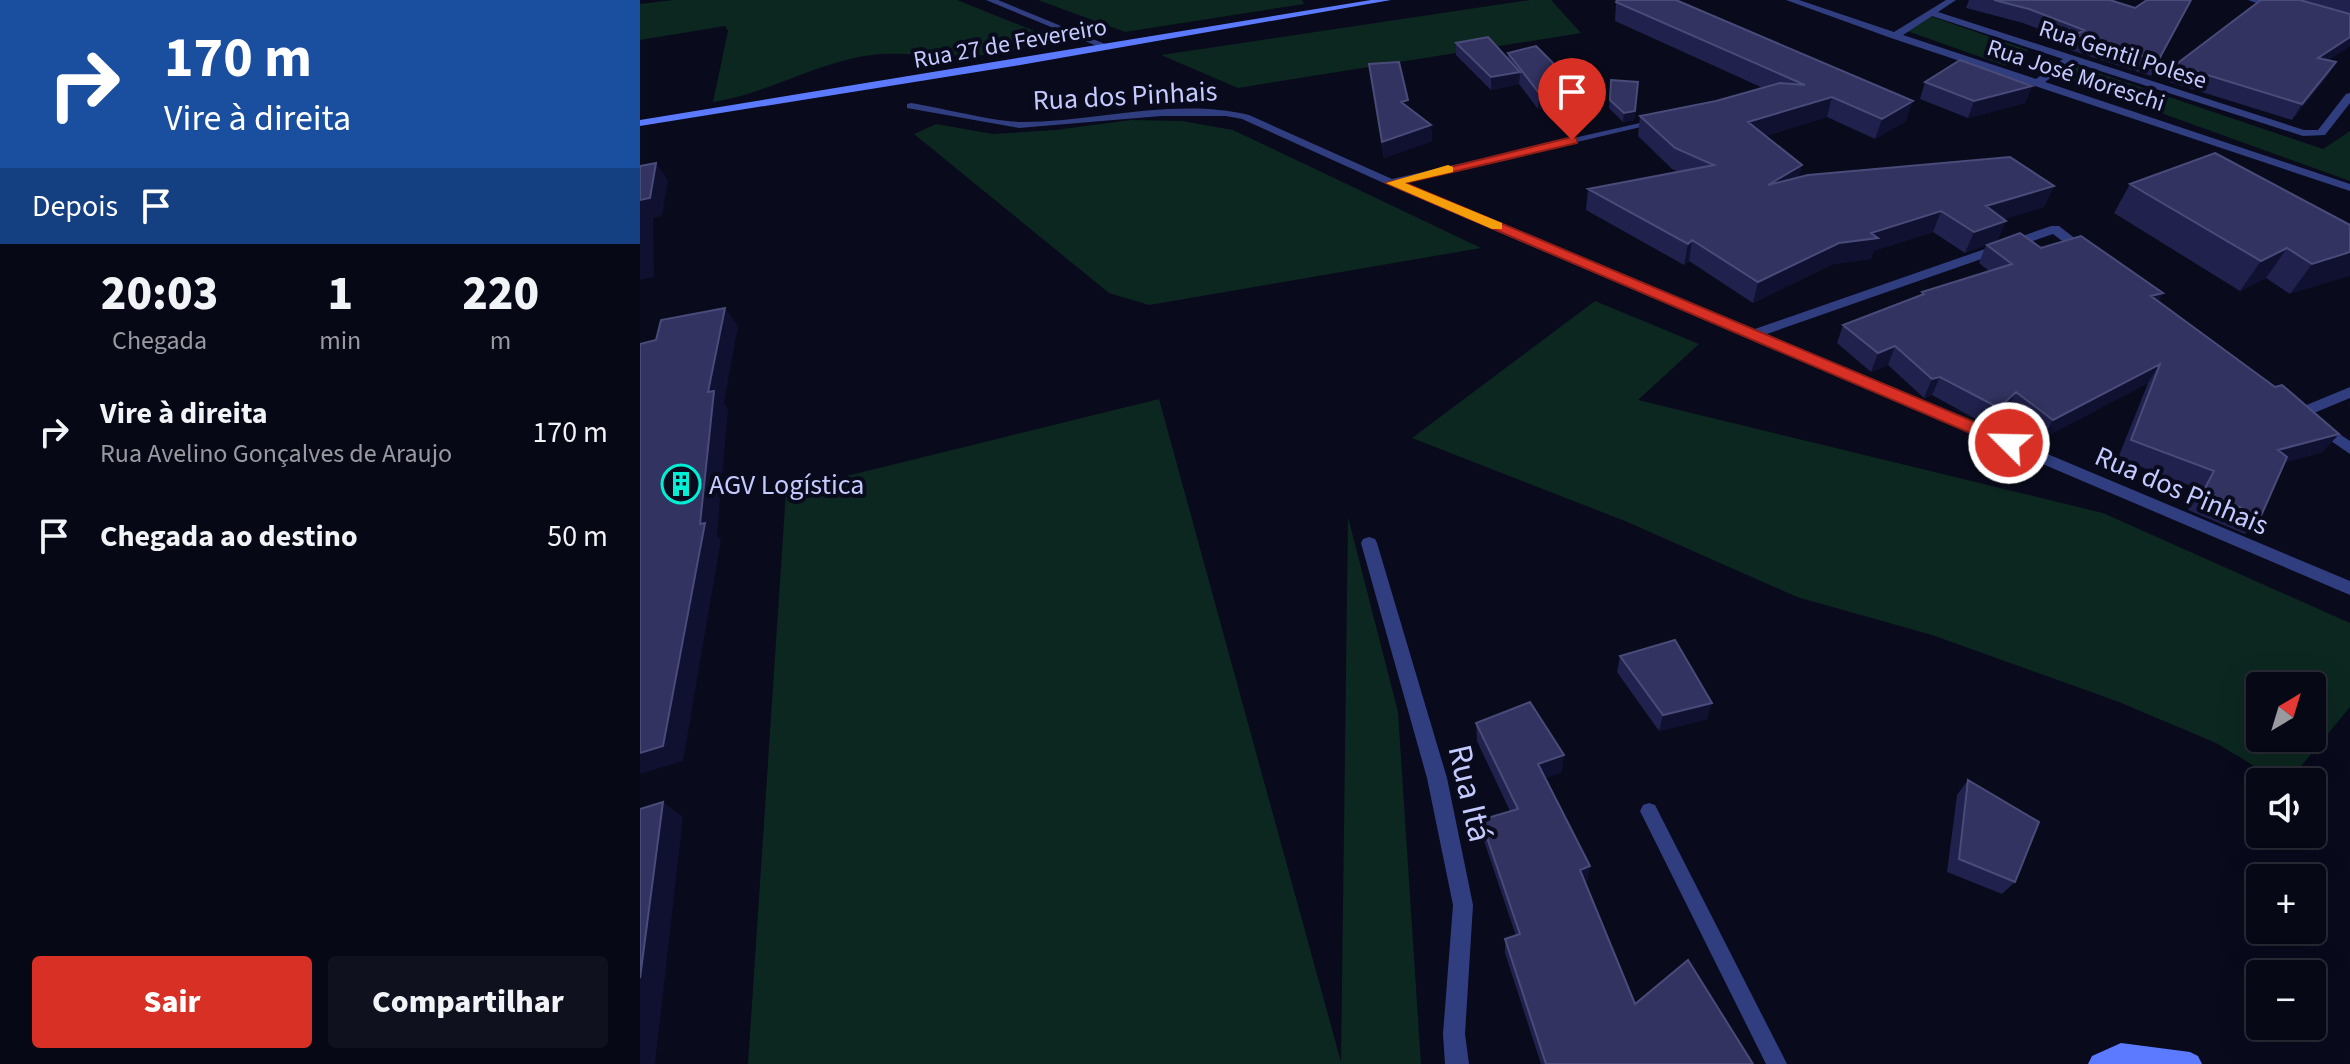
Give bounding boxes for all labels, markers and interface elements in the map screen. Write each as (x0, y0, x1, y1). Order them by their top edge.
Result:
street label: Rua 27 de Fevereiro (911, 9, 1110, 78)
street label: Rua Gentil Polese (2035, 11, 2211, 98)
text: 170 m (164, 19, 312, 98)
street label: Rua José Moreschi (1982, 30, 2169, 121)
icon: right (32, 32, 136, 136)
pin (1538, 58, 1606, 140)
icon: arrive (1550, 70, 1594, 114)
street label: Rua dos Pinhais (1032, 71, 1218, 121)
text: Vire à direita (164, 93, 351, 144)
icon: arrive (134, 184, 178, 228)
text: Depois (32, 185, 118, 228)
text: 20:03 (101, 260, 218, 328)
text: 1 (327, 260, 353, 328)
text: 220 (462, 260, 539, 328)
text: Chegada (112, 322, 207, 359)
text: min (319, 322, 361, 359)
text: m (490, 322, 511, 359)
text: Vire à direita (100, 392, 268, 435)
position arrow (1967, 401, 2051, 485)
icon: right (32, 410, 76, 454)
text: 170 m (532, 411, 608, 454)
text: Rua Avelino Gonçalves de Araujo (100, 435, 452, 472)
street label: Rua dos Pinhais (2089, 436, 2275, 545)
building icon: AGV Logística (660, 463, 702, 505)
place label: AGV Logística (709, 465, 864, 505)
icon: arrive (32, 514, 76, 558)
text: Chegada ao destino (100, 515, 358, 558)
text: 50 m (547, 515, 608, 558)
north arrow (2246, 672, 2326, 752)
map controls (2246, 672, 2326, 1040)
street label: Rua Itá (1435, 740, 1505, 847)
button: sound (2246, 768, 2326, 848)
button: + (2246, 864, 2326, 944)
button: Sair (32, 956, 312, 1048)
button: Compartilhar (328, 956, 608, 1048)
button: − (2246, 960, 2326, 1040)

